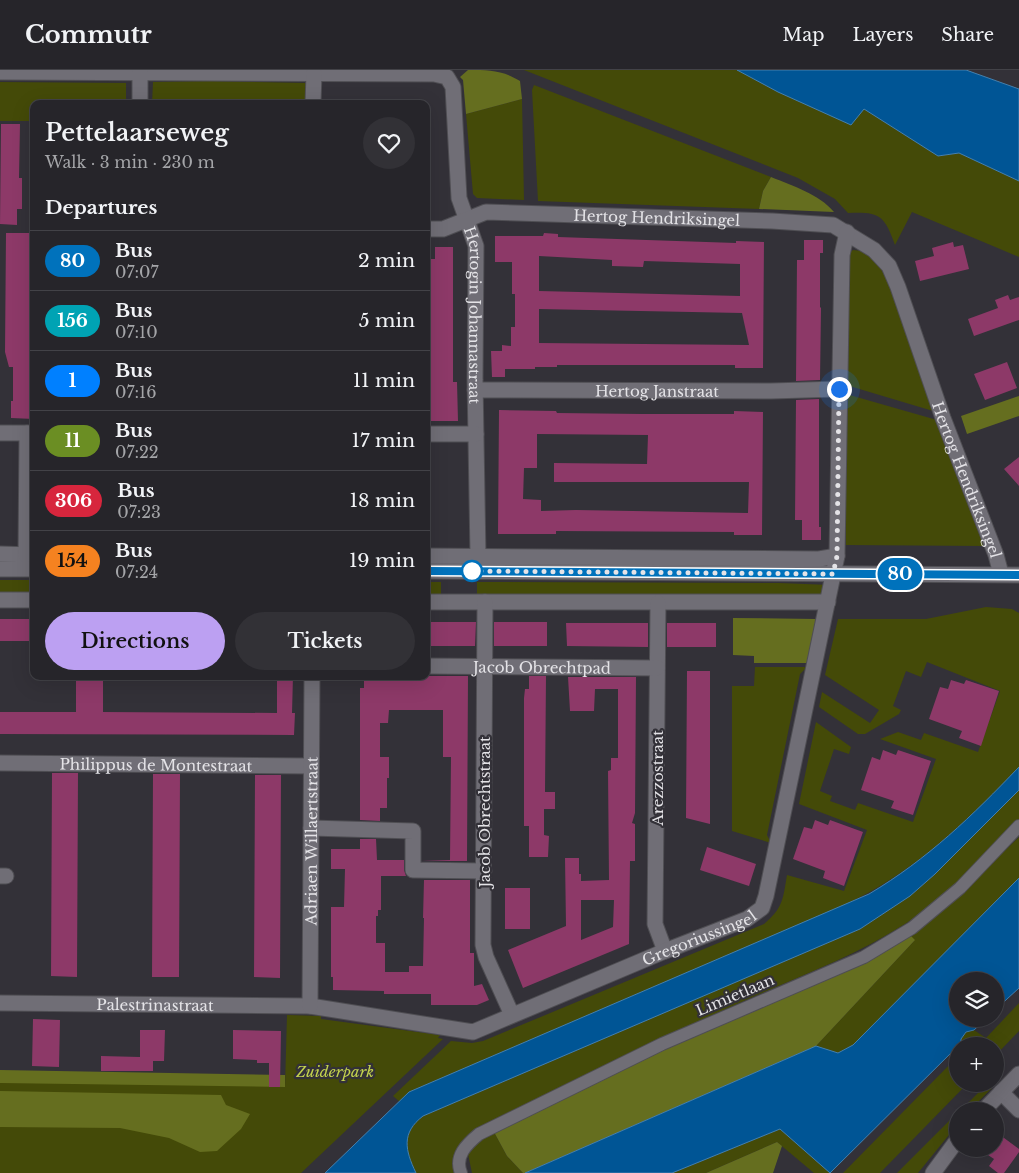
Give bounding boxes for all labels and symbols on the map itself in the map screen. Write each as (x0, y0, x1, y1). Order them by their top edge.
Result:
street label: Hertog Hendriksingel (573, 205, 740, 229)
street label: Hertogin Johannastraat (460, 224, 486, 405)
your location (827, 377, 852, 402)
street label: Hertog Janstraat (595, 381, 719, 400)
street label: Hertog Hendriksingel (928, 399, 1006, 560)
line badge: 80 (878, 558, 922, 590)
unlabelled marker (461, 560, 483, 582)
street label: Jacob Obrechtpad (471, 657, 611, 677)
street label: Arezzostraat (648, 730, 667, 827)
street label: Jacob Obrechtstraat (475, 736, 494, 890)
street label: Philippus de Montestraat (60, 754, 253, 775)
street label: Adriaen Willaertstraat (301, 756, 321, 926)
street label: Gregoriussingel (639, 906, 760, 969)
street label: Limietlaan (693, 970, 777, 1020)
street label: Palestrinastraat (96, 994, 214, 1015)
park label: Zuiderpark (295, 1062, 374, 1081)

